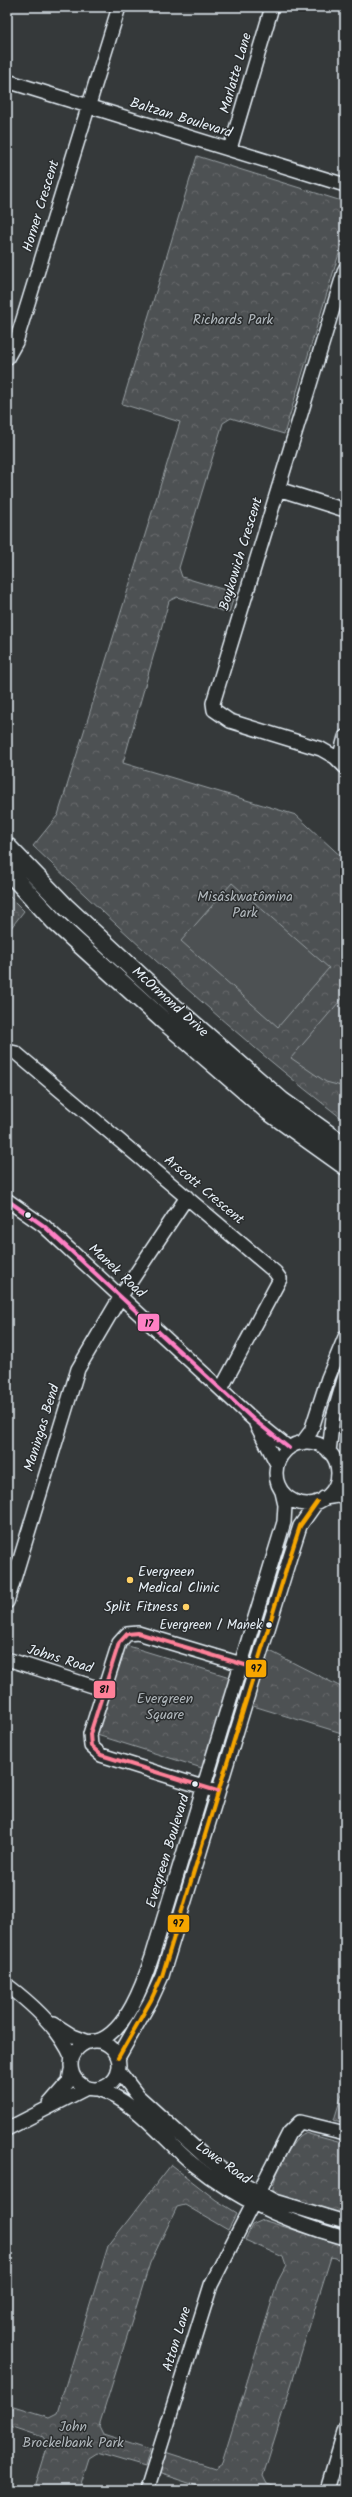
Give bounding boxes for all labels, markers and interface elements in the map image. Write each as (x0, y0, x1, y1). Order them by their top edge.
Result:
street label: Marlatte Lane (214, 29, 258, 116)
street label: Baltzan Boulevard (127, 92, 236, 144)
street label: Horner Crescent (17, 157, 66, 255)
park label: Richards Park (193, 309, 274, 331)
street label: Boykowich Crescent (213, 494, 269, 613)
park label: Misâskwatômina Park (197, 886, 293, 924)
street label: McOrmond Drive (127, 961, 214, 1043)
street label: Arscott Crescent (159, 1150, 249, 1231)
unlabelled marker (23, 1210, 33, 1220)
street label: Manek Road (83, 1239, 151, 1304)
line badge: 17 (137, 1313, 160, 1332)
text: 17 (145, 1315, 154, 1333)
street label: Maningas Bend (18, 1381, 66, 1474)
place label: Evergreen Medical Clinic (138, 1561, 220, 1599)
marker: Evergreen Medical Clinic (125, 1575, 135, 1585)
place label: Split Fitness (104, 1596, 178, 1618)
marker: Split Fitness (181, 1602, 191, 1612)
place label: Evergreen / Manek (159, 1615, 263, 1636)
marker: Evergreen / Manek (264, 1620, 274, 1630)
street label: Johns Road (25, 1639, 96, 1680)
line badge: 97 (245, 1659, 267, 1678)
text: 97 (251, 1660, 262, 1678)
line badge: 81 (93, 1680, 116, 1699)
text: 81 (99, 1681, 110, 1699)
park label: Evergreen Square (137, 1688, 193, 1726)
unlabelled marker (190, 1779, 200, 1789)
street label: Evergreen Boulevard (140, 1790, 196, 1911)
line badge: 97 (167, 1914, 190, 1933)
text: 97 (173, 1915, 184, 1933)
street label: Lowe Road (191, 2136, 256, 2191)
street label: Atton Lane (157, 2303, 197, 2374)
park label: John Brockelbank Park (22, 2416, 124, 2454)

